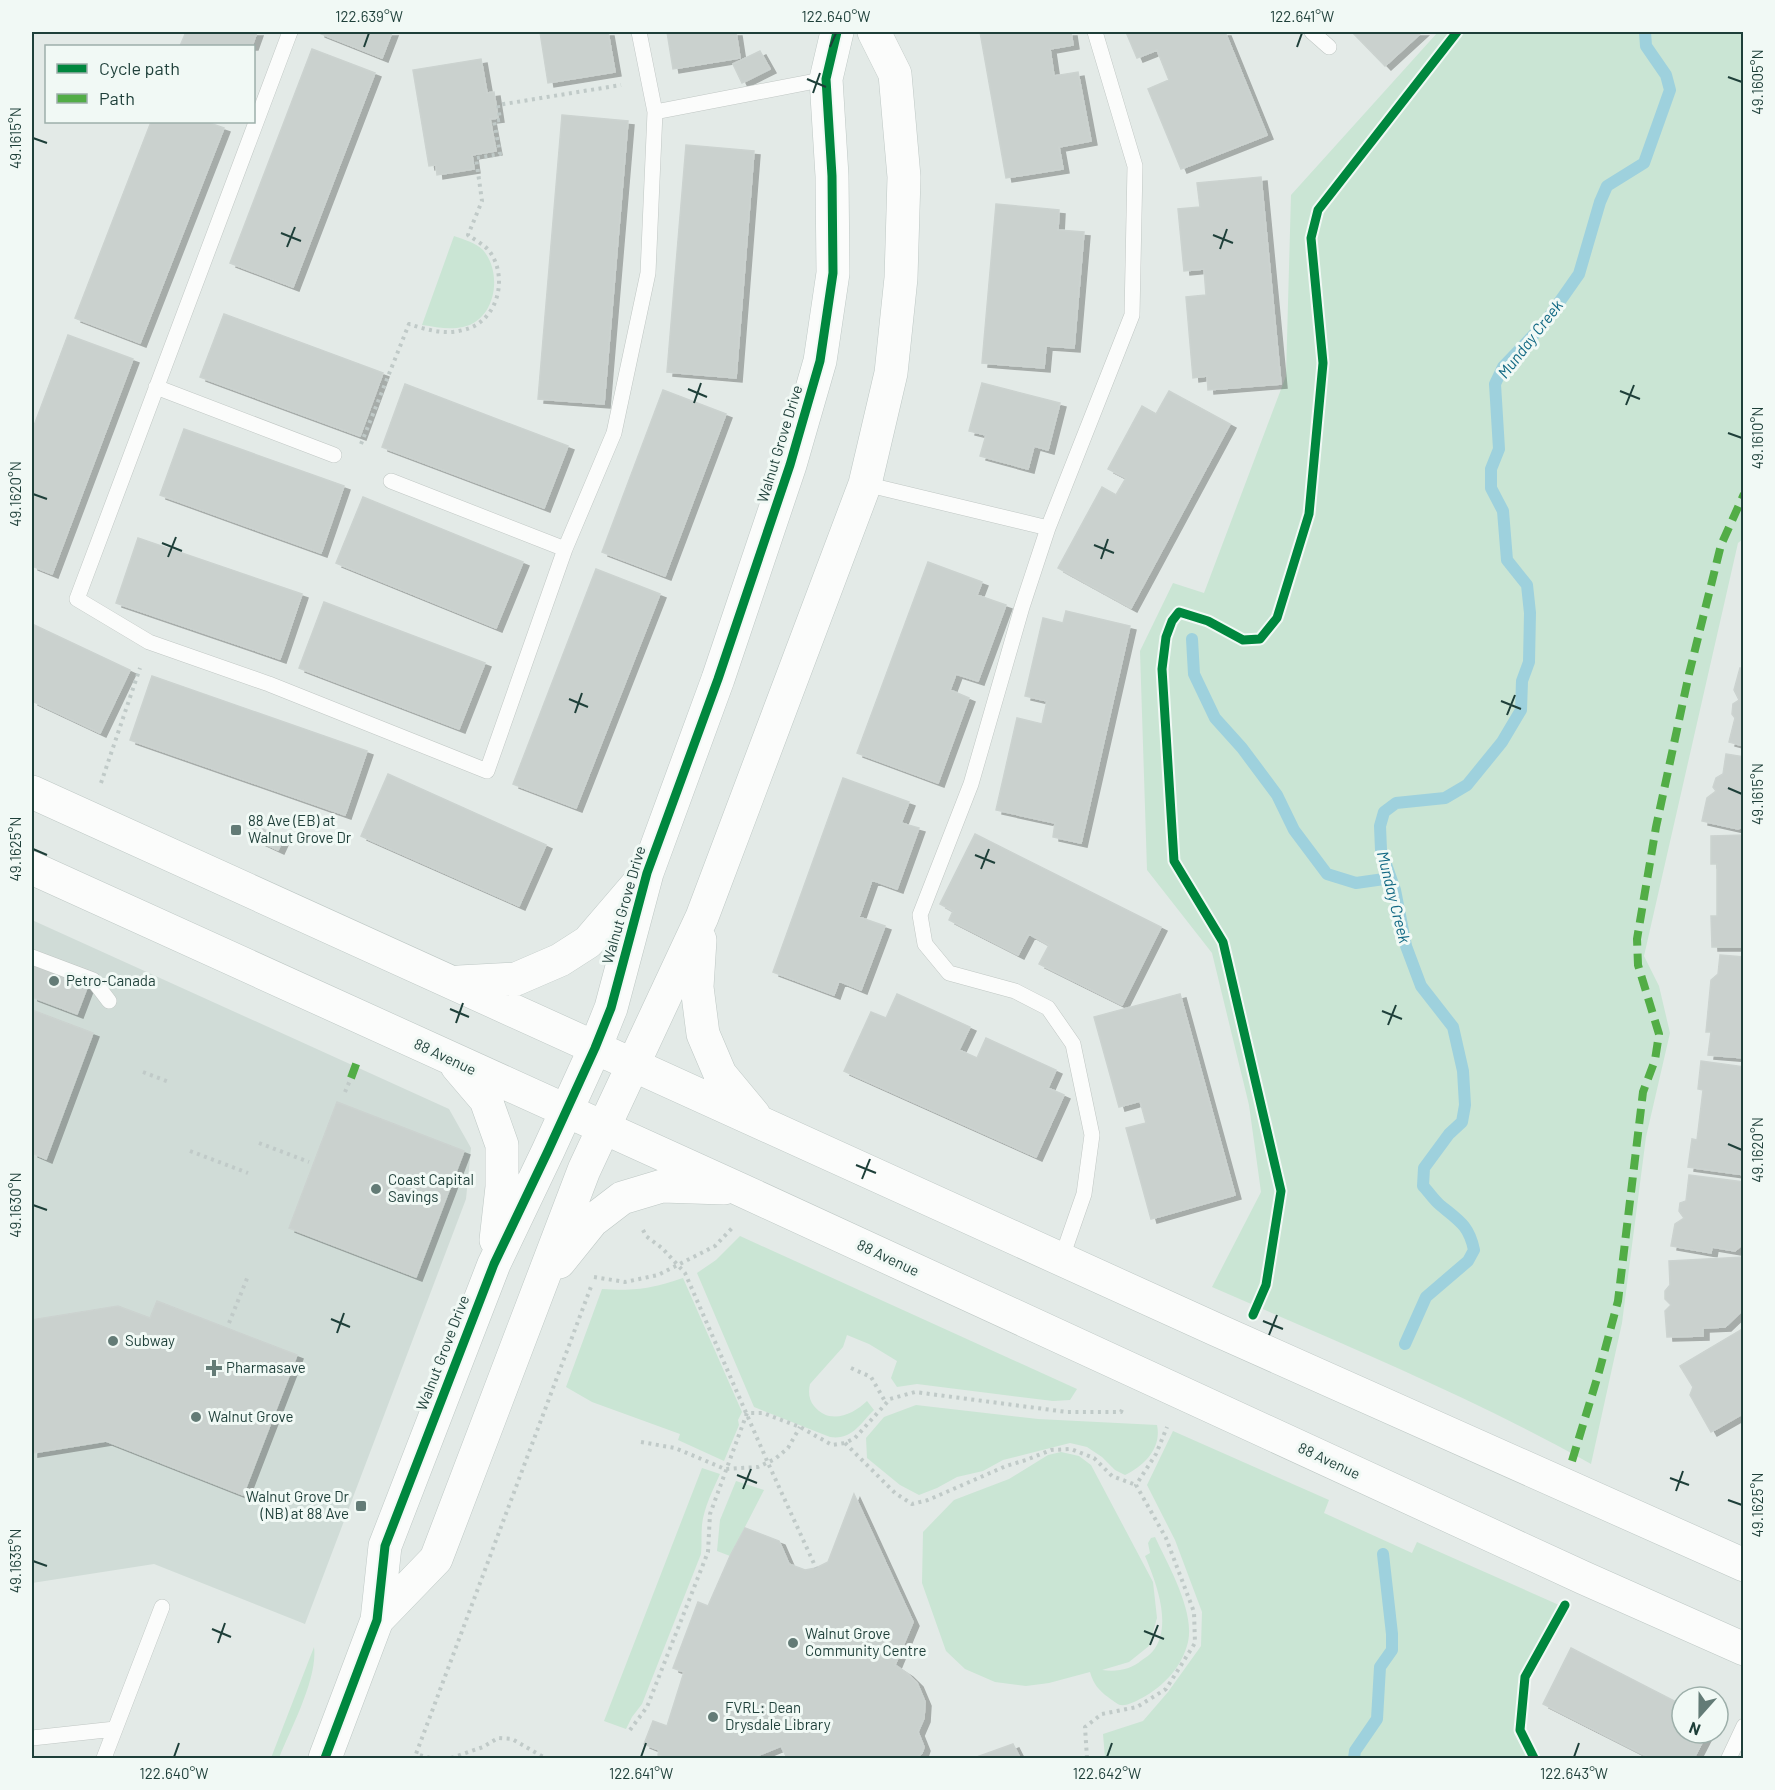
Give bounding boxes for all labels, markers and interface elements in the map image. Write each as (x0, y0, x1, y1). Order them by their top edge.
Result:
text: 122.639°W (335, 7, 403, 25)
text: 122.640°W (802, 7, 870, 25)
text: 122.641°W (1270, 7, 1334, 25)
legend (45, 45, 255, 123)
text: 49.1605°N (1748, 49, 1766, 115)
text: Cycle path (99, 57, 180, 79)
text: Path (99, 87, 135, 109)
text: 49.1615°N (6, 107, 24, 169)
water label: Munday Creek (1493, 296, 1566, 382)
street label: Walnut Grove Drive (753, 383, 805, 505)
text: 49.1610°N (1748, 407, 1766, 469)
text: 49.1620°N (6, 461, 24, 527)
text: 49.1615°N (1748, 763, 1766, 825)
place label: 88 Ave (EB) at Walnut Grove Dr (248, 811, 352, 846)
text: 49.1625°N (6, 817, 24, 881)
marker: 88 Ave (EB) at Walnut Grove Dr (229, 823, 243, 837)
street label: Walnut Grove Drive (598, 844, 648, 966)
water label: Munday Creek (1374, 849, 1415, 945)
place label: Petro-Canada (66, 971, 156, 989)
marker: Petro-Canada (47, 974, 61, 988)
street label: 88 Avenue (412, 1034, 479, 1078)
text: 49.1620°N (1748, 1117, 1766, 1183)
place label: Coast Capital Savings (388, 1170, 474, 1205)
text: 49.1630°N (6, 1172, 24, 1238)
marker: Coast Capital Savings (369, 1182, 383, 1196)
street label: 88 Avenue (855, 1235, 922, 1279)
street label: Walnut Grove Drive (412, 1293, 472, 1413)
place label: Subway (125, 1331, 175, 1349)
marker: Subway (106, 1334, 120, 1348)
place label: Pharmasave (226, 1358, 306, 1376)
marker: Pharmasave (207, 1361, 221, 1375)
place label: Walnut Grove (208, 1407, 293, 1425)
marker: Walnut Grove (189, 1410, 203, 1424)
street label: 88 Avenue (1296, 1438, 1363, 1482)
text: 49.1625°N (1748, 1473, 1766, 1537)
place label: Walnut Grove Dr (NB) at 88 Ave (246, 1487, 350, 1522)
marker: Walnut Grove Dr (NB) at 88 Ave (354, 1499, 368, 1513)
text: 49.1635°N (6, 1529, 24, 1593)
place label: Walnut Grove Community Centre (805, 1624, 926, 1659)
marker: Walnut Grove Community Centre (786, 1636, 800, 1650)
north arrow (1670, 1685, 1730, 1745)
place label: FVRL: Dean Drysdale Library (725, 1698, 831, 1733)
marker: FVRL: Dean Drysdale Library (706, 1710, 720, 1724)
text: N (1686, 1719, 1703, 1740)
text: 122.640°W (140, 1764, 208, 1782)
text: 122.641°W (609, 1764, 673, 1782)
text: 122.642°W (1073, 1764, 1141, 1782)
text: 122.643°W (1540, 1764, 1608, 1782)

